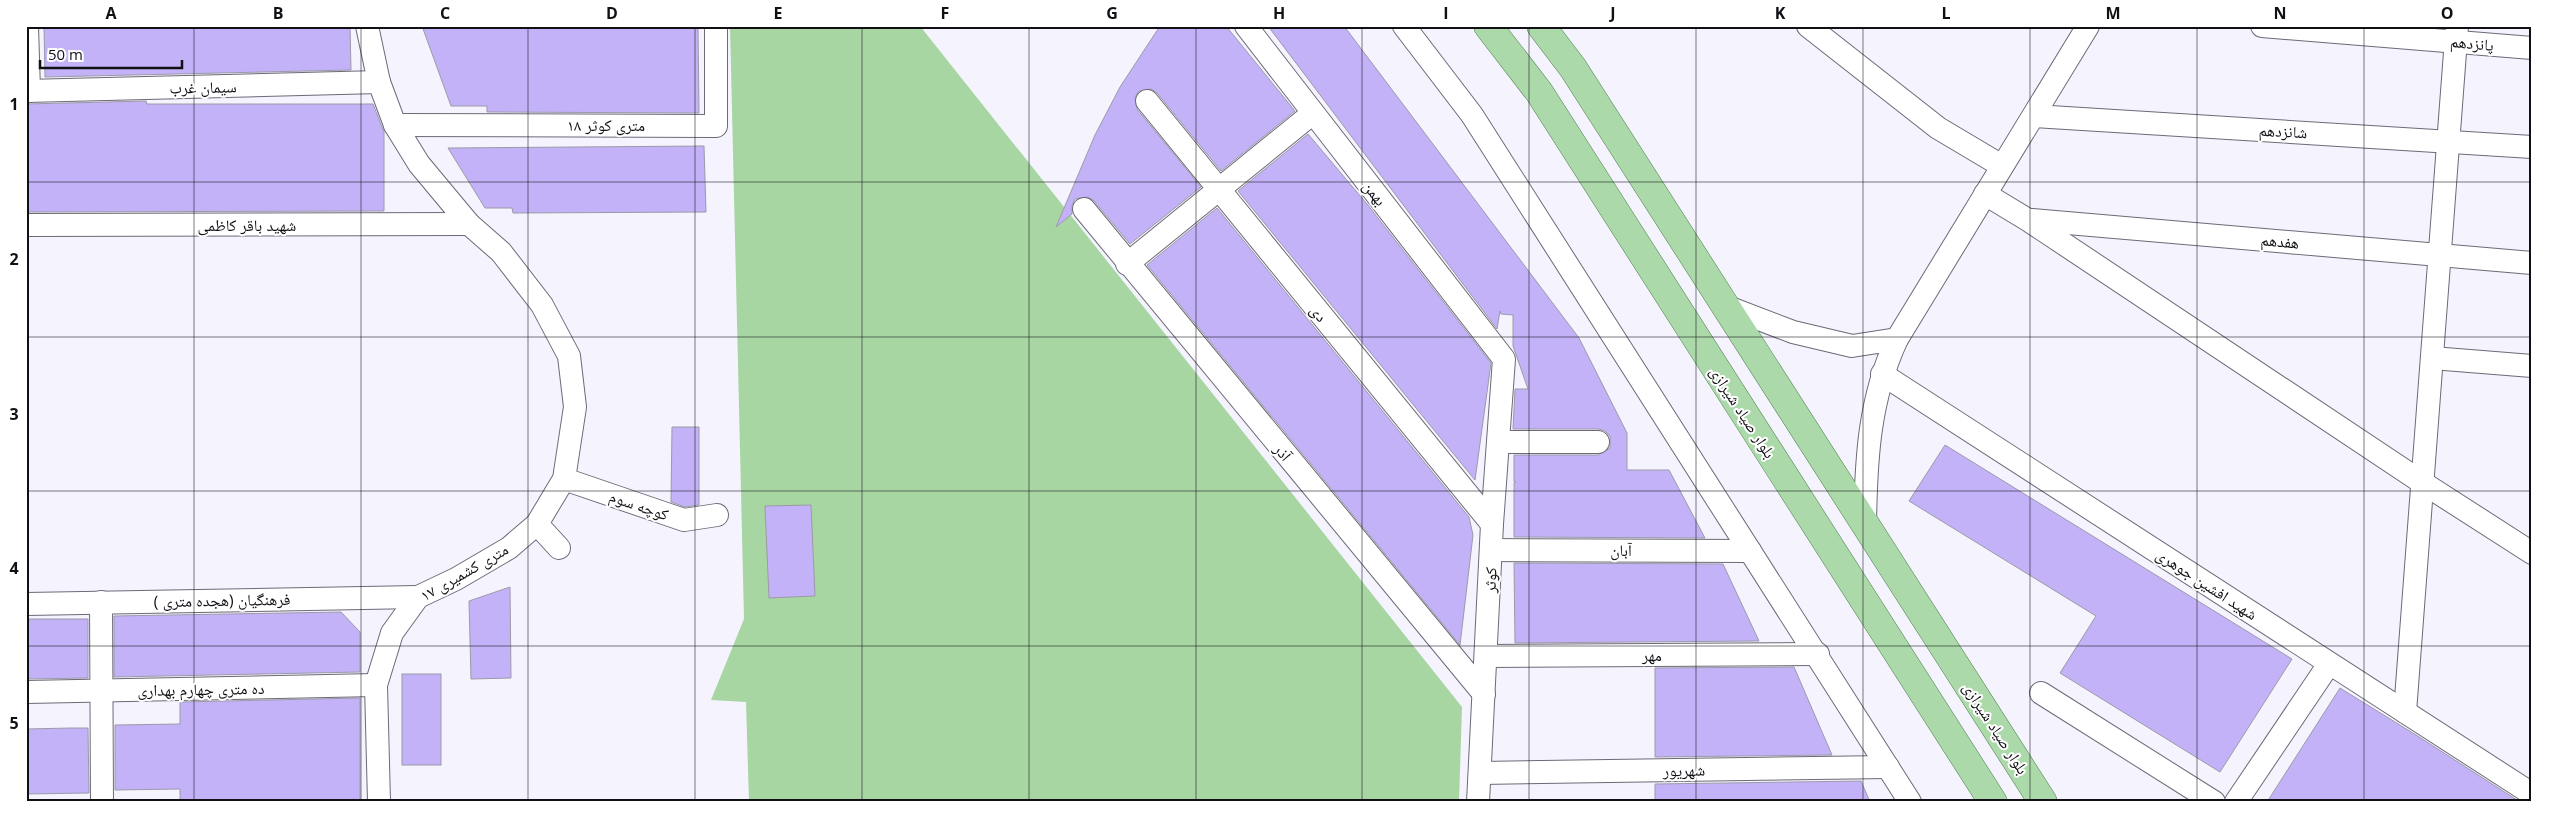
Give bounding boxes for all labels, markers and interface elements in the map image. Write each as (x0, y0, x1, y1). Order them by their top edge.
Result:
text: A (105, 2, 117, 24)
text: B (273, 2, 283, 24)
text: C (440, 2, 450, 24)
text: D (606, 2, 618, 24)
text: E (774, 2, 783, 24)
text: F (941, 2, 949, 24)
text: G (1106, 2, 1118, 24)
text: H (1273, 2, 1285, 24)
text: I (1443, 2, 1449, 24)
text: J (1608, 2, 1616, 24)
text: K (1775, 2, 1786, 24)
text: L (1941, 2, 1951, 24)
text: M (2105, 2, 2121, 24)
text: N (2273, 2, 2287, 24)
text: O (2441, 2, 2453, 24)
street label: پانزدهم (2449, 30, 2495, 56)
scale bar (40, 38, 182, 70)
text: 50 m (48, 44, 83, 64)
street label: سیمان غرب (169, 75, 237, 99)
text: 1 (9, 93, 19, 115)
street label: ۱۸ متری کوثر (567, 114, 645, 136)
street label: شانزدهم (2258, 119, 2308, 143)
street label: بهمن (1358, 176, 1392, 210)
street label: شهید باقر کاظمی (198, 214, 296, 236)
street label: هفدهم (2260, 228, 2300, 254)
text: 2 (9, 248, 19, 270)
street label: دی (1305, 300, 1333, 326)
street label: بلوار صیاد شیرازی (1705, 362, 1781, 462)
text: 3 (9, 403, 19, 425)
street label: آذر (1269, 438, 1297, 466)
street label: کوچه سوم (606, 485, 672, 526)
street label: ۱۷ متری کشمیری (416, 538, 512, 606)
street label: آبان (1610, 539, 1633, 561)
street label: شهید افشین جوهری (2152, 543, 2262, 625)
text: 4 (9, 557, 19, 579)
street label: کوثر (1478, 566, 1502, 595)
street label: فرهنگیان (هجده متری ) (153, 588, 291, 612)
street label: مهر (1641, 644, 1662, 666)
street label: ده متری چهارم بهداری (137, 677, 265, 701)
street label: بلوار صیاد شیرازی (1958, 678, 2034, 778)
text: 5 (9, 712, 19, 734)
street label: شهریور (1662, 759, 1705, 781)

